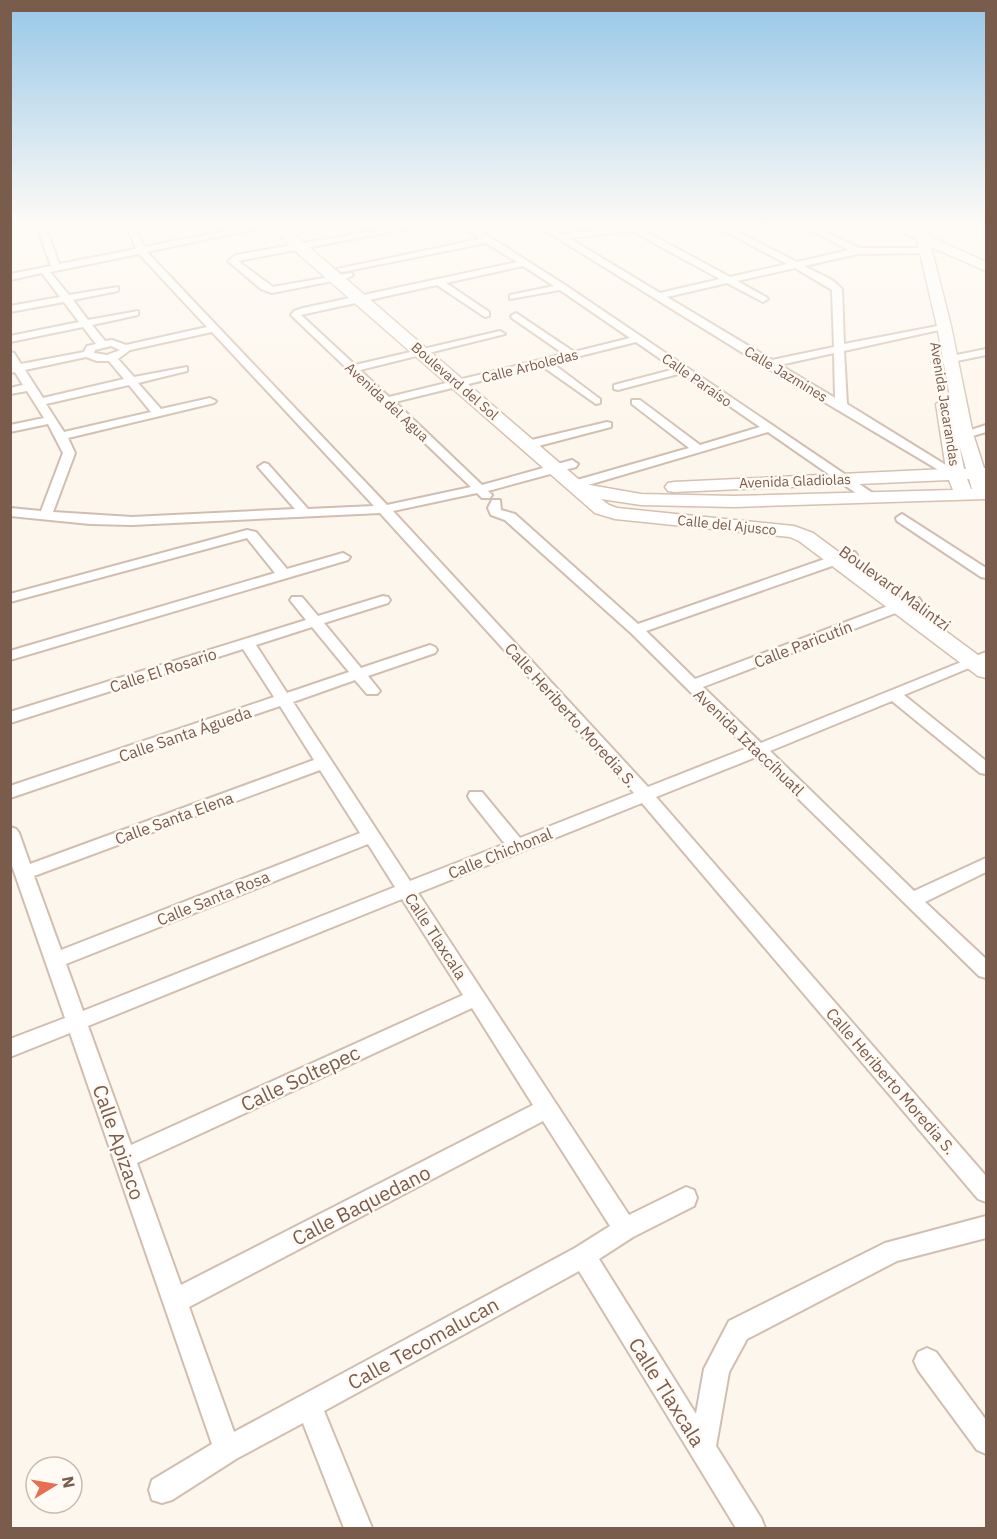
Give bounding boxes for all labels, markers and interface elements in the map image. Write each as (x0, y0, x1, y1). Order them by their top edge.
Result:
street label: Boulevard del Sol (408, 338, 502, 424)
street label: Avenida Jacarandas (926, 341, 964, 468)
street label: Calle Jazmines (741, 342, 831, 406)
street label: Calle Arboledas (480, 345, 580, 387)
street label: Calle Paraíso (659, 349, 736, 411)
street label: Avenida del Agua (341, 359, 433, 446)
street label: Avenida Gladiolas (739, 470, 851, 492)
street label: Calle del Ajusco (676, 511, 778, 539)
street label: Boulevard Malintzi (835, 541, 955, 635)
street label: Calle Paricutín (751, 616, 855, 672)
street label: Calle Heriberto Moredia S. (501, 639, 641, 791)
street label: Calle El Rosario (107, 643, 219, 697)
street label: Avenida Iztaccíhuatl (690, 684, 808, 800)
street label: Calle Santa Águeda (116, 701, 254, 766)
street label: Calle Santa Elena (112, 787, 236, 849)
street label: Calle Chichonal (445, 823, 555, 883)
street label: Calle Santa Rosa (154, 866, 273, 930)
street label: Calle Tlaxcala (401, 889, 472, 983)
street label: Calle Heriberto Moredia S. (822, 1004, 960, 1158)
street label: Calle Soltepec (236, 1039, 364, 1117)
street label: Calle Apizaco (87, 1081, 151, 1203)
street label: Calle Baquedano (287, 1158, 435, 1252)
street label: Calle Tecomalucan (343, 1290, 503, 1396)
street label: Calle Tlaxcala (623, 1332, 711, 1452)
north arrow (24, 1455, 84, 1515)
text: N (58, 1475, 80, 1490)

